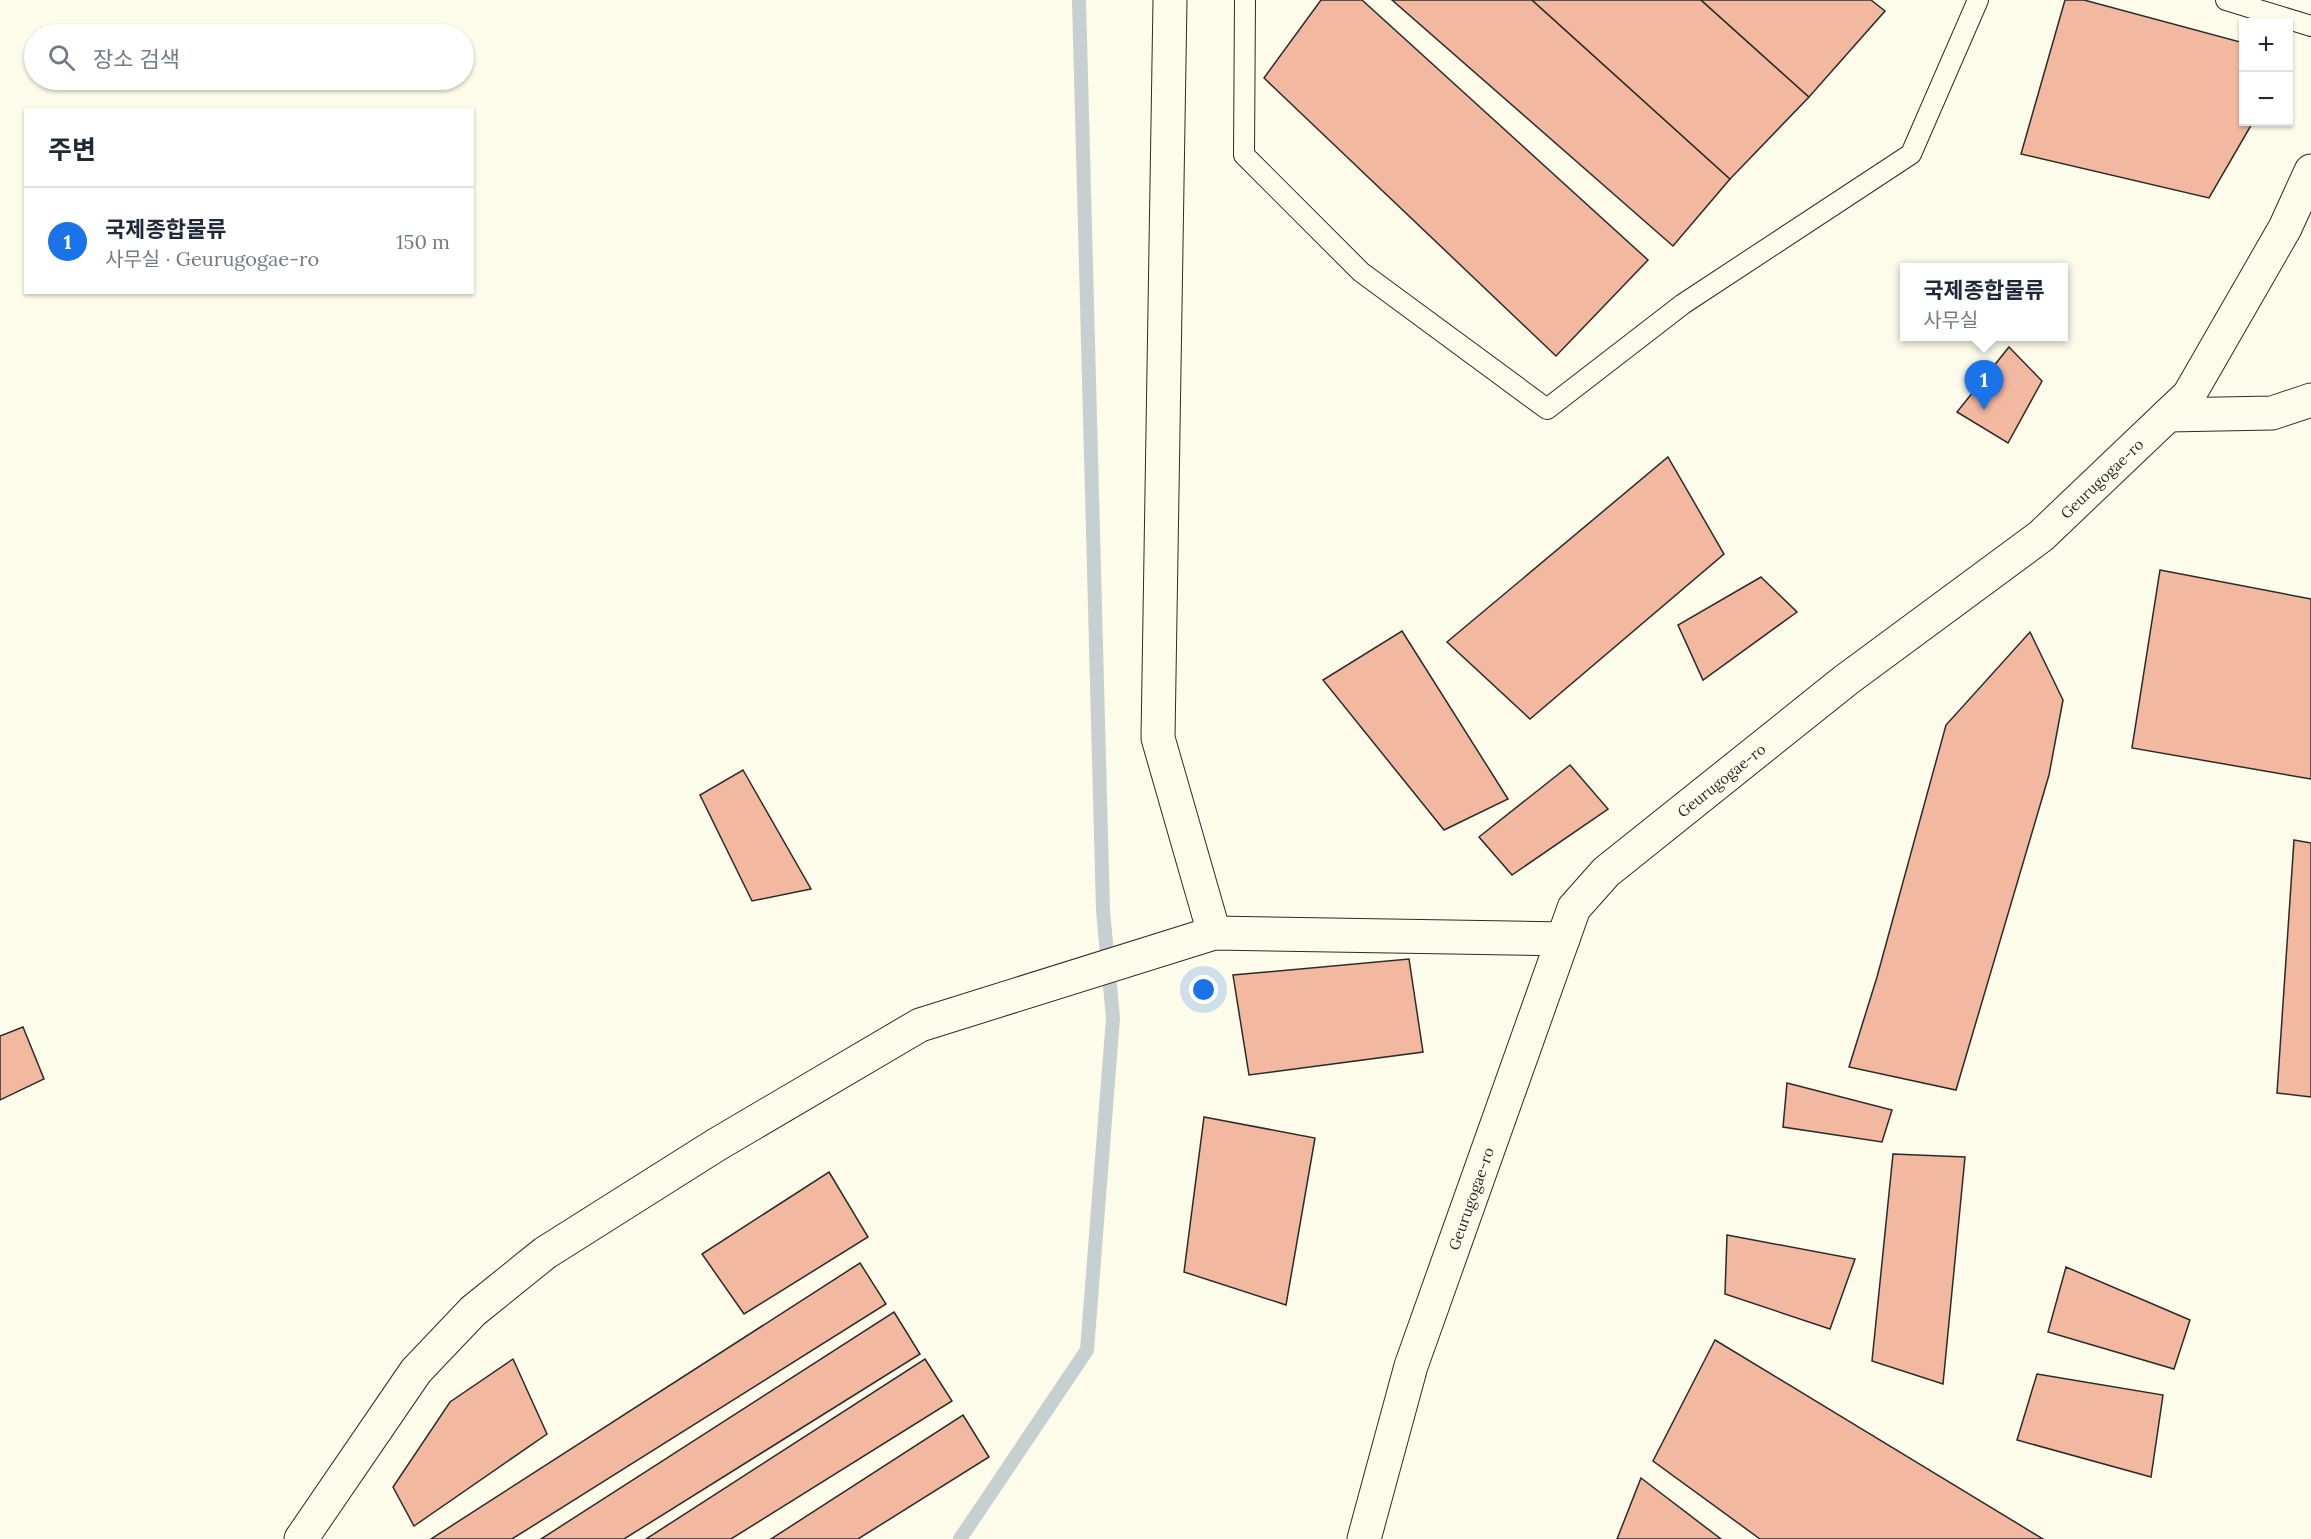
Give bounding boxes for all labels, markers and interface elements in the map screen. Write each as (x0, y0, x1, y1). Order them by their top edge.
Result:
map controls (2239, 18, 2293, 126)
button: + (2239, 18, 2293, 72)
search box (24, 24, 474, 90)
icon: search (45, 41, 78, 74)
text: 장소 검색 (93, 45, 180, 73)
button: − (2239, 72, 2293, 126)
text: 주변 (48, 133, 96, 166)
text: 국제종합물류 (105, 215, 226, 243)
text: 1 (63, 229, 72, 254)
text: 150 m (396, 229, 450, 254)
text: 사무실 · Geurugogae-ro (105, 246, 319, 271)
popup (1900, 263, 2068, 341)
text: 국제종합물류 (1923, 276, 2045, 304)
text: 사무실 (1923, 307, 1978, 332)
pin: 1 (1964, 360, 2004, 410)
street label: Geurugogae-ro (2056, 434, 2147, 522)
street label: Geurugogae-ro (1673, 739, 1769, 821)
your location (1189, 975, 1218, 1004)
street label: Geurugogae-ro (1444, 1144, 1498, 1252)

